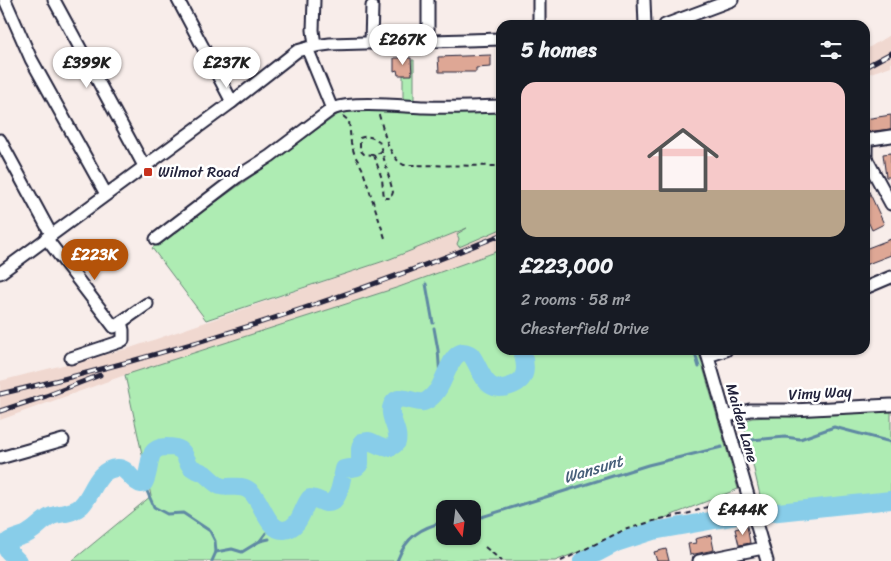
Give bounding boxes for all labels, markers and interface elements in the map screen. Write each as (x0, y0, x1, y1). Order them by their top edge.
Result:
pin: £267K (368, 23, 438, 66)
text: £267K (380, 25, 426, 54)
text: 5 homes (521, 31, 597, 69)
icon: filters (817, 36, 845, 64)
pin: £399K (52, 46, 122, 89)
pin: £237K (192, 46, 262, 89)
text: £399K (64, 48, 110, 77)
text: £237K (204, 48, 250, 77)
icon: home (638, 115, 728, 205)
place label: Wilmot Road (158, 159, 240, 185)
marker: Wilmot Road (142, 166, 154, 178)
pin: £223K (60, 238, 130, 281)
text: £223K (72, 240, 118, 269)
text: £223,000 (521, 247, 613, 285)
text: 2 rooms · 58 m² (521, 285, 631, 314)
text: Chesterfield Drive (521, 314, 649, 343)
street label: Vimy Way (788, 378, 853, 408)
street label: Maiden Lane (718, 380, 766, 466)
water label: Wansunt (560, 446, 628, 492)
pin: £444K (708, 494, 778, 536)
text: £444K (719, 495, 767, 524)
north arrow (436, 500, 481, 545)
map controls (436, 500, 481, 545)

